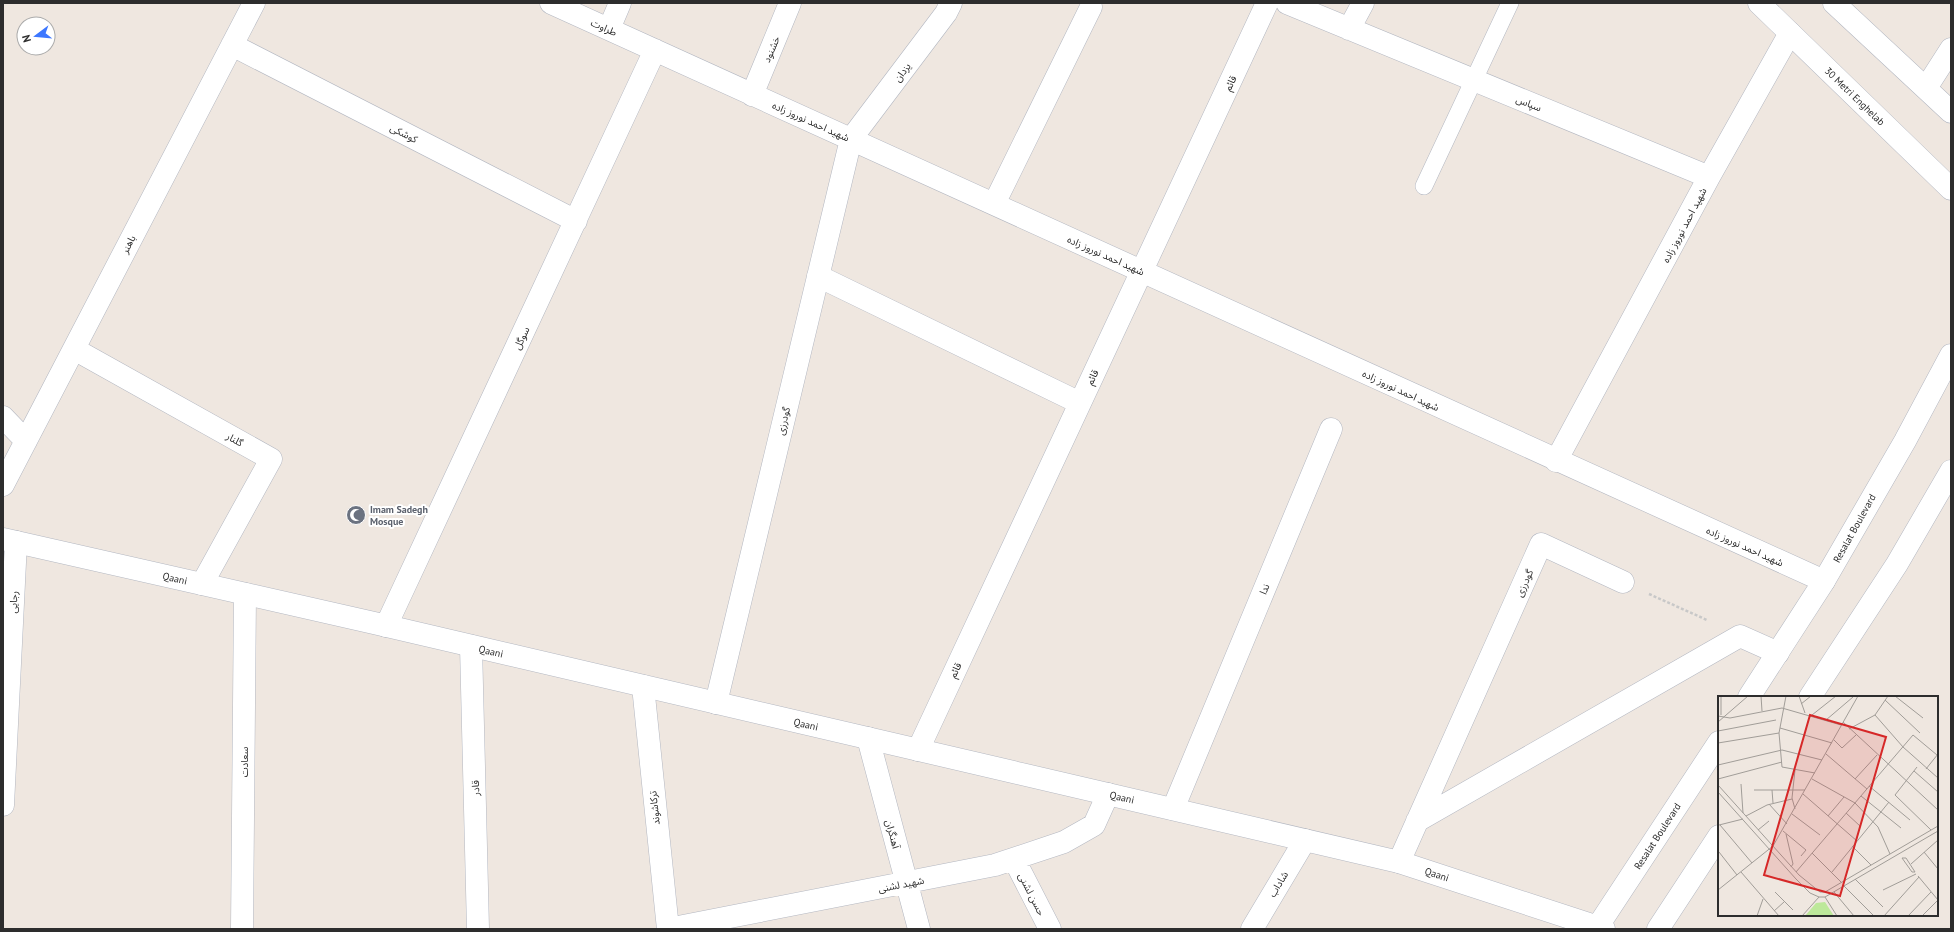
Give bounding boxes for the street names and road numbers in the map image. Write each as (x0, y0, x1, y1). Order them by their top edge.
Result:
street label: طراوت (589, 16, 619, 39)
street label: خشنود (760, 34, 783, 64)
street label: یزدان (891, 60, 914, 84)
street label: 30 Metri Enghelab (1822, 64, 1887, 128)
street label: قائم (1221, 73, 1241, 93)
street label: سپاس (1514, 92, 1544, 115)
street label: شهید احمد نوروز زاده (770, 99, 852, 144)
street label: کوشکی (388, 121, 420, 146)
street label: شهید احمد نوروز زاده (1659, 185, 1710, 265)
street label: باهنر (118, 233, 139, 256)
street label: شهید احمد نوروز زاده (1065, 233, 1147, 278)
street label: سوگل (510, 324, 532, 352)
street label: قائم (1083, 367, 1103, 387)
street label: شهید احمد نوروز زاده (1360, 367, 1441, 414)
street label: گودرزی (774, 405, 793, 436)
street label: گلنار (223, 429, 246, 450)
street label: Resalat Boulevard (1830, 492, 1879, 565)
street label: شهید احمد نوروز زاده (1704, 524, 1786, 569)
street label: گودرزی (1513, 567, 1537, 599)
street label: Qaani (161, 569, 188, 588)
street label: ندا (1256, 582, 1273, 597)
street label: رجایی (6, 590, 21, 614)
street label: Qaani (477, 642, 504, 661)
street label: قائم (946, 660, 966, 680)
street label: Qaani (792, 715, 819, 734)
street label: سعادت (238, 747, 251, 777)
street label: قادر (469, 779, 482, 797)
street label: Qaani (1108, 788, 1135, 807)
street label: ترکاشوند (646, 790, 663, 826)
street label: Resalat Boulevard (1631, 801, 1684, 872)
street label: آهنگران (882, 818, 903, 851)
street label: Qaani (1423, 864, 1451, 885)
street label: شاداب (1266, 869, 1291, 900)
street label: حسن لشنی (1015, 871, 1048, 918)
street label: شهید لشنی (877, 874, 925, 895)

